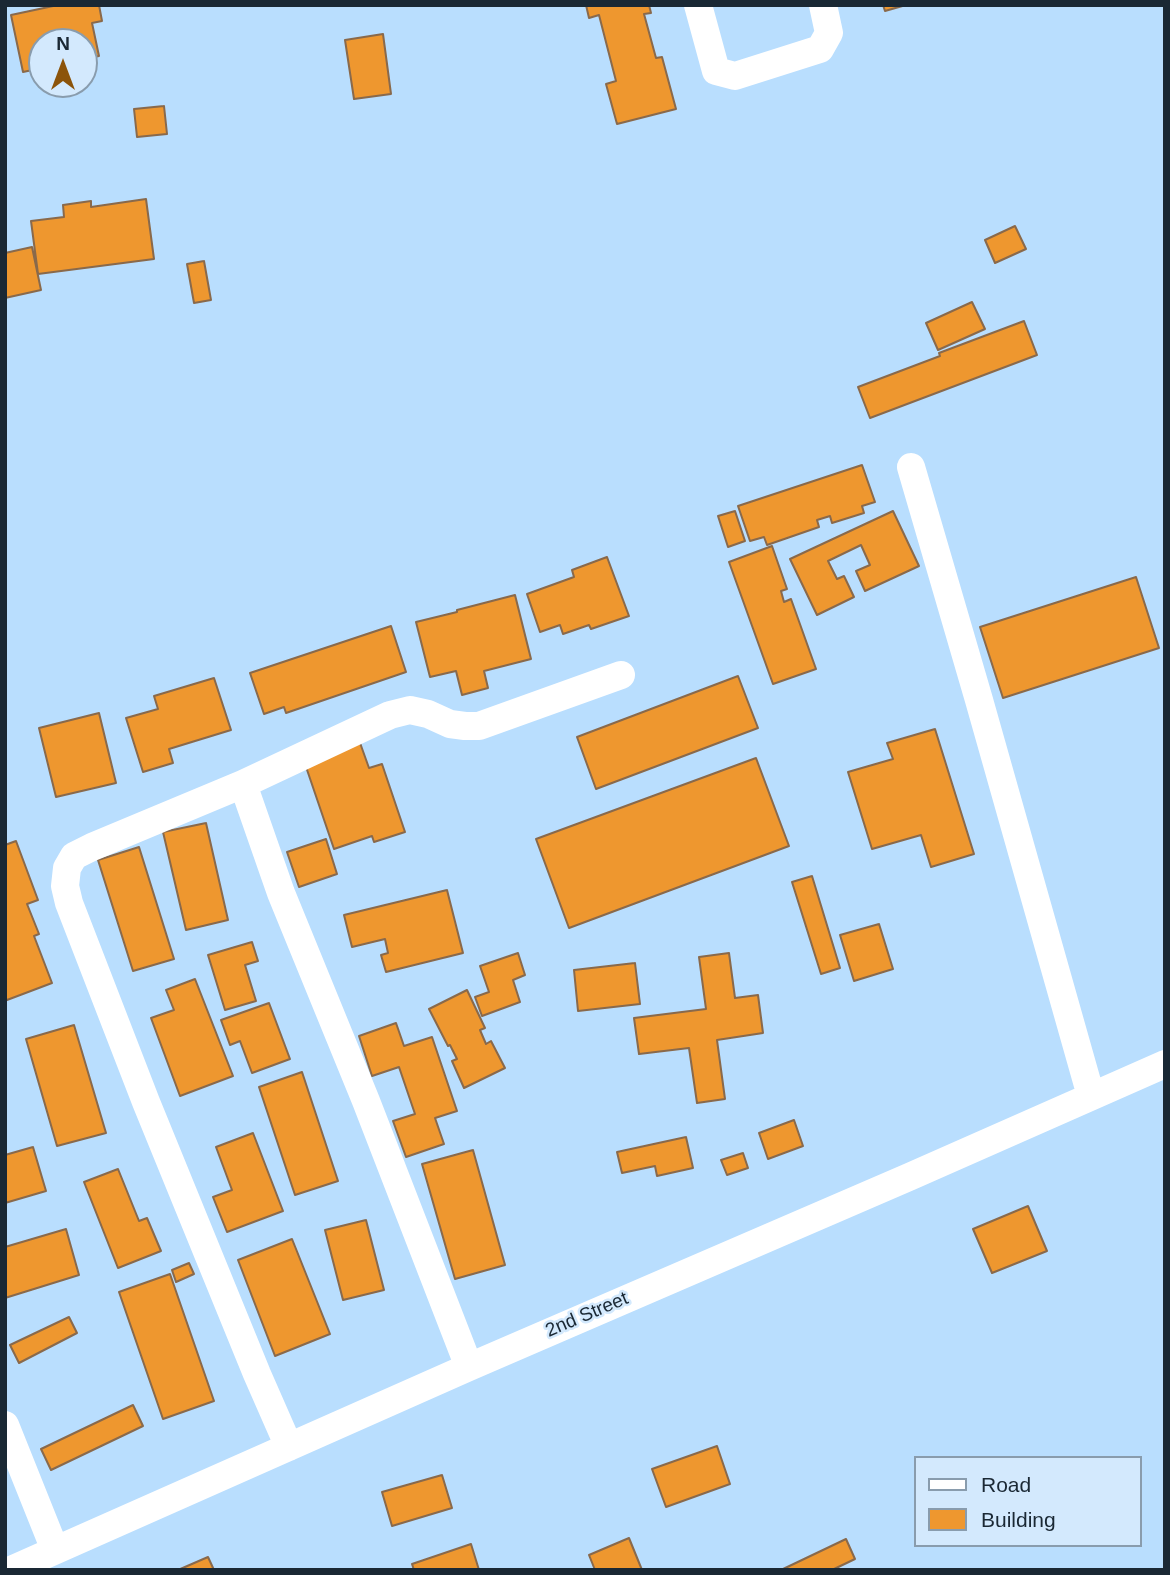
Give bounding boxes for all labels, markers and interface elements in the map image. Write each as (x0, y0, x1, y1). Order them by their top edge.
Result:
north arrow (28, 28, 98, 98)
text: N (56, 33, 70, 54)
street label: 2nd Street (542, 1287, 632, 1343)
legend (914, 1456, 1142, 1547)
text: Road (981, 1473, 1031, 1496)
text: Building (981, 1508, 1056, 1531)

